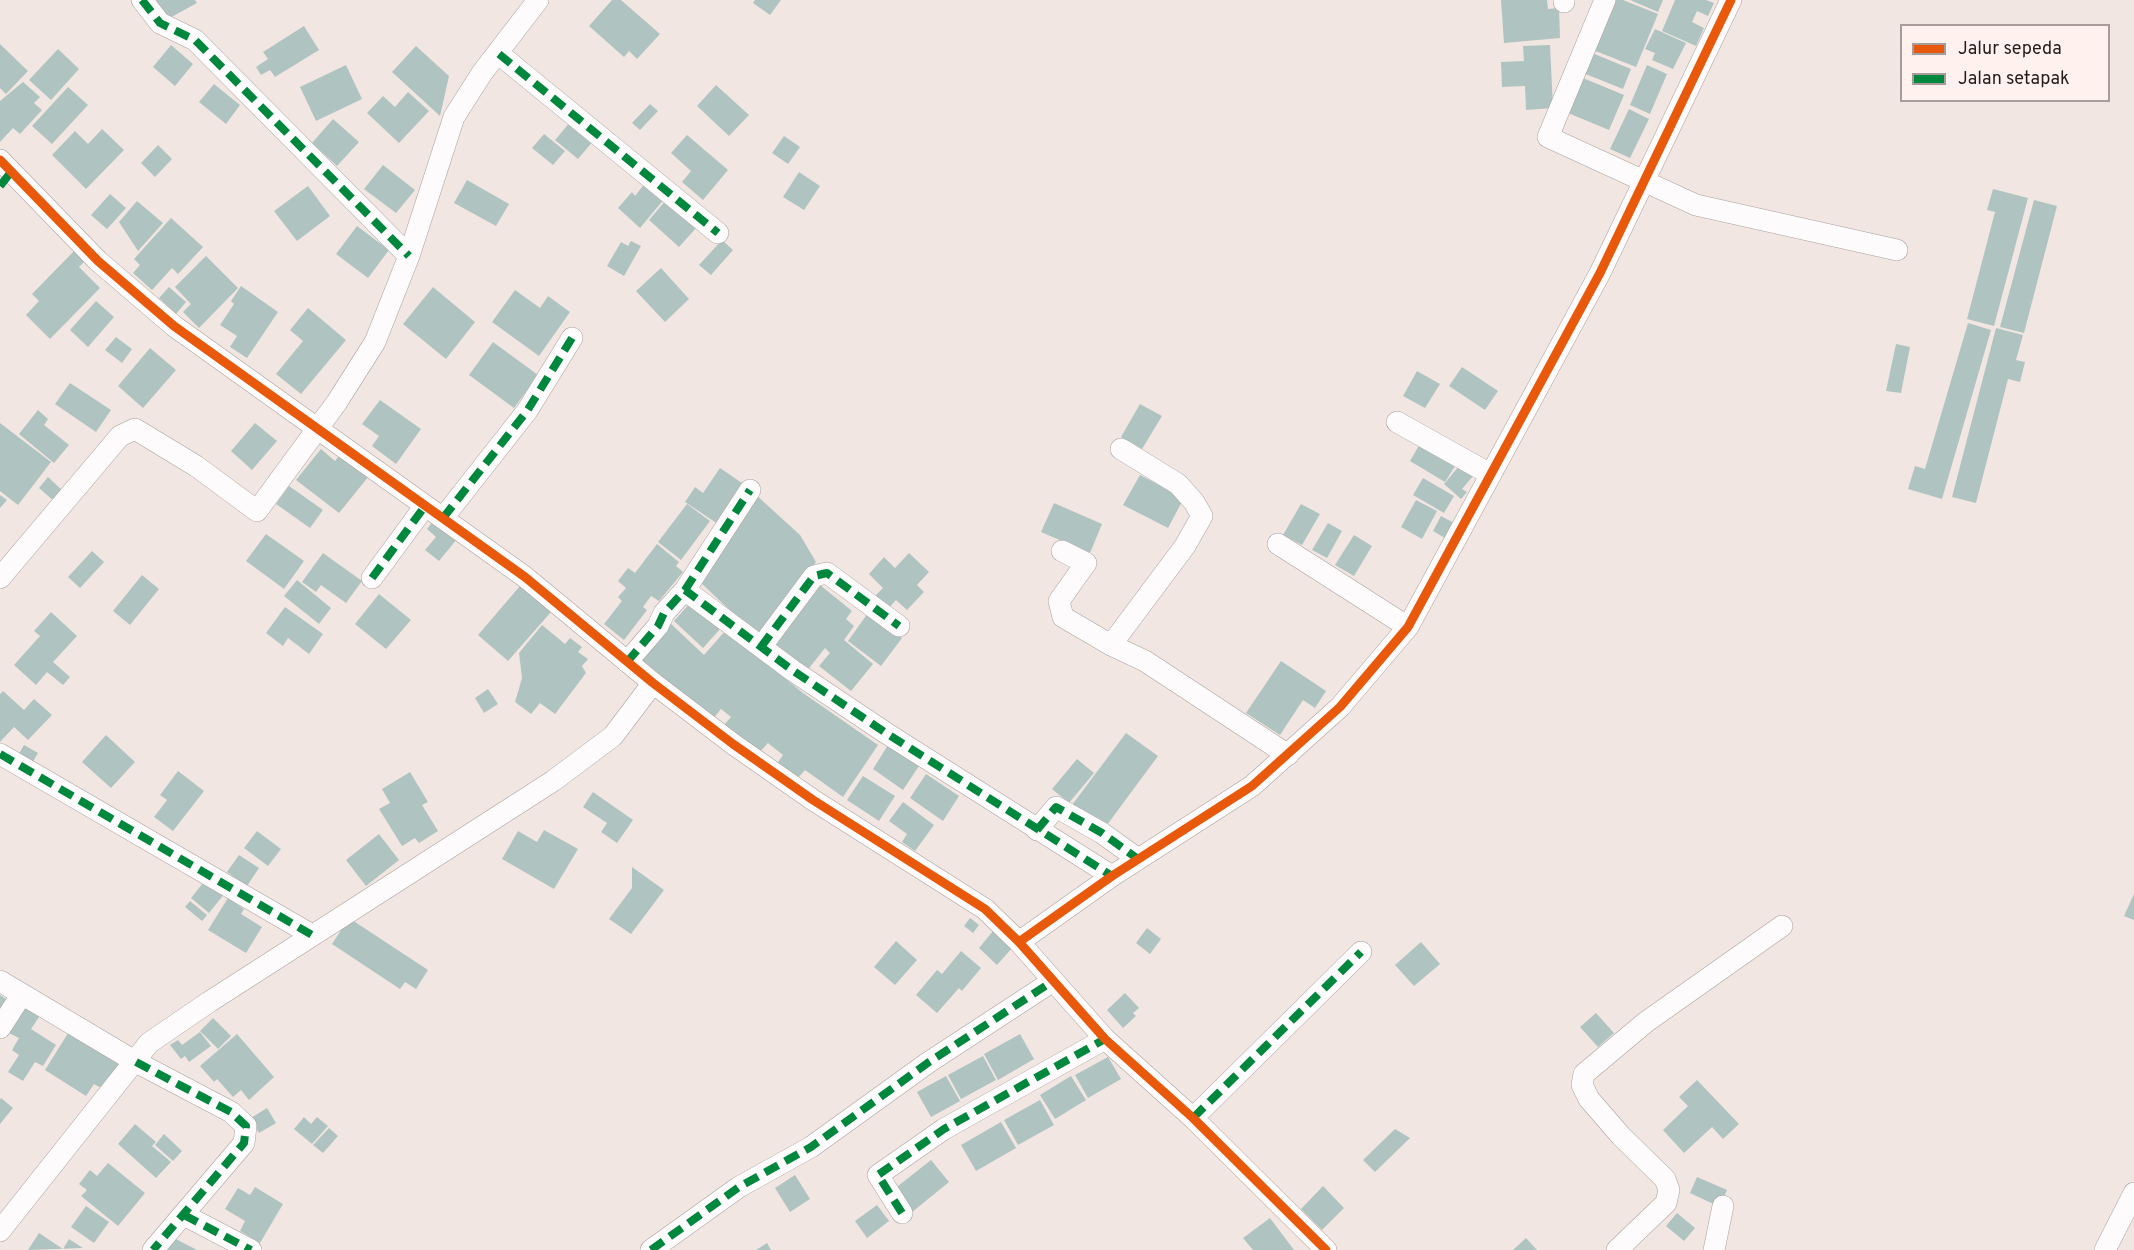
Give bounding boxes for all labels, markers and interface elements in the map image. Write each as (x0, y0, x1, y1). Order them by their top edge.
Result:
legend (1900, 24, 2110, 102)
text: Jalur sepeda (1958, 38, 2062, 61)
text: Jalan setapak (1958, 68, 2070, 91)

